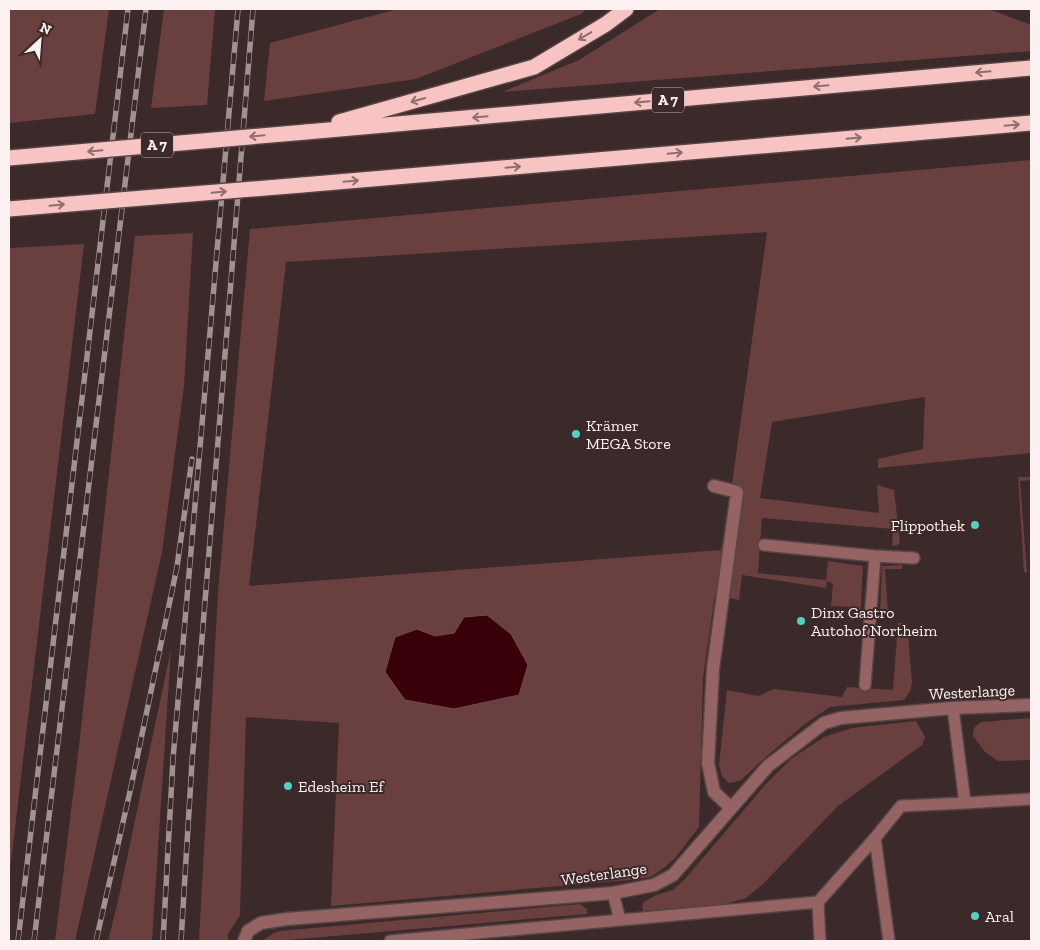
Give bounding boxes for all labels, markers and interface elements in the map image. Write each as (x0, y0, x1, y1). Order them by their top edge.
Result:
north arrow (15, 15, 65, 65)
text: N (37, 19, 54, 39)
one-way arrow (579, 31, 593, 41)
one-way arrow (975, 67, 991, 77)
one-way arrow (813, 82, 829, 91)
road number: A 7 (652, 88, 684, 112)
one-way arrow (411, 95, 427, 105)
one-way arrow (634, 97, 650, 107)
one-way arrow (472, 112, 488, 121)
one-way arrow (1004, 120, 1020, 129)
one-way arrow (249, 131, 265, 141)
road number: A 7 (141, 132, 173, 158)
one-way arrow (846, 134, 862, 143)
one-way arrow (87, 146, 103, 155)
one-way arrow (666, 149, 682, 158)
one-way arrow (505, 162, 521, 172)
one-way arrow (343, 176, 359, 185)
one-way arrow (211, 187, 227, 196)
one-way arrow (49, 201, 65, 210)
place label: Krämer MEGA Store (586, 416, 671, 453)
marker: Krämer MEGA Store (570, 428, 582, 440)
place label: Flippothek (891, 516, 966, 535)
marker: Flippothek (969, 519, 981, 531)
place label: Dinx Gastro Autohof Northeim (811, 603, 937, 640)
marker: Dinx Gastro Autohof Northeim (795, 615, 807, 627)
street label: Westerlange (928, 680, 1016, 704)
place label: Edesheim Ef (298, 777, 386, 796)
marker: Edesheim Ef (282, 780, 294, 792)
street label: Westerlange (560, 859, 648, 889)
place label: Aral (985, 907, 1014, 926)
marker: Aral (969, 910, 981, 922)

